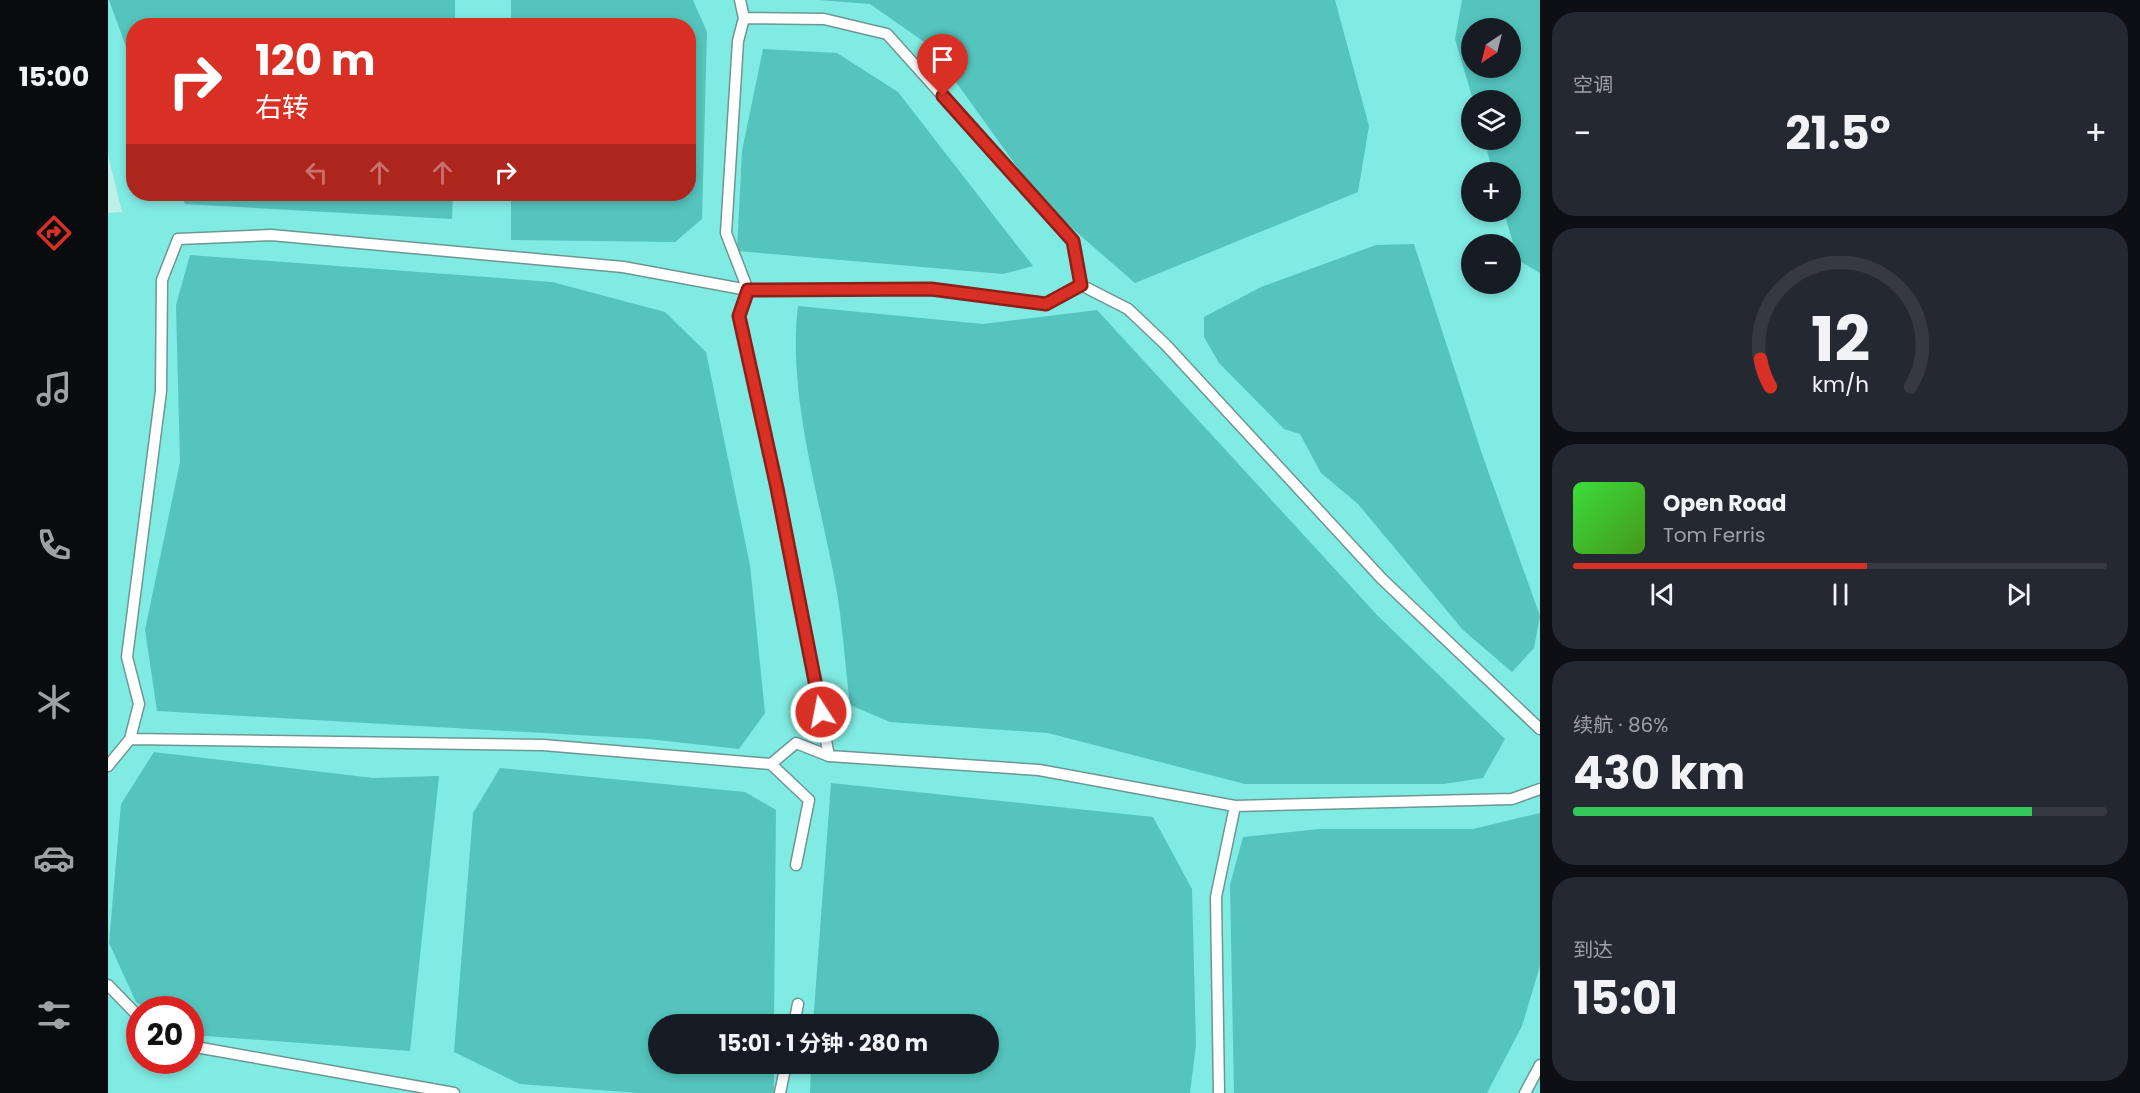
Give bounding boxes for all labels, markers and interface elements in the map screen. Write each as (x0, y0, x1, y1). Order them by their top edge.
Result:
north arrow (1461, 18, 1521, 78)
map controls (1461, 18, 1521, 294)
text: 120 m (255, 31, 376, 90)
pin (917, 34, 968, 96)
icon: right (156, 42, 234, 120)
icon: arrive (926, 43, 959, 76)
text: 15:00 (19, 58, 89, 95)
text: 空调 (1573, 71, 1613, 99)
text: 右转 (255, 89, 309, 126)
button: layers (1461, 90, 1521, 150)
text: 21.5° (1785, 102, 1891, 165)
text: − (1573, 110, 1591, 157)
text: + (2084, 110, 2107, 157)
icon: left (300, 156, 333, 189)
icon: ahead (363, 156, 396, 189)
icon: ahead (426, 156, 459, 189)
icon: right (489, 156, 522, 189)
button: + (1461, 162, 1521, 222)
icon: directions (33, 212, 75, 254)
button: − (1461, 234, 1521, 294)
text: 12 (1810, 295, 1870, 383)
icon: music (33, 368, 75, 410)
text: km/h (1811, 370, 1869, 401)
text: Open Road (1663, 488, 1787, 519)
text: Tom Ferris (1663, 521, 1765, 549)
icon: phone (33, 524, 75, 566)
icon: previous (1646, 578, 1679, 611)
icon: pause (1824, 578, 1857, 611)
icon: next (2002, 578, 2035, 611)
position arrow (789, 680, 853, 744)
icon: climate (33, 681, 75, 723)
text: 续航 · 86% (1573, 711, 1668, 739)
text: 430 km (1573, 742, 1745, 805)
icon: car (33, 837, 75, 879)
text: 到达 (1573, 936, 1613, 964)
text: 15:01 (1573, 967, 1678, 1030)
icon: filters (33, 994, 75, 1036)
speed limit sign: 20 (126, 996, 204, 1074)
text: 15:01 · 1 分钟 · 280 m (719, 1028, 928, 1059)

